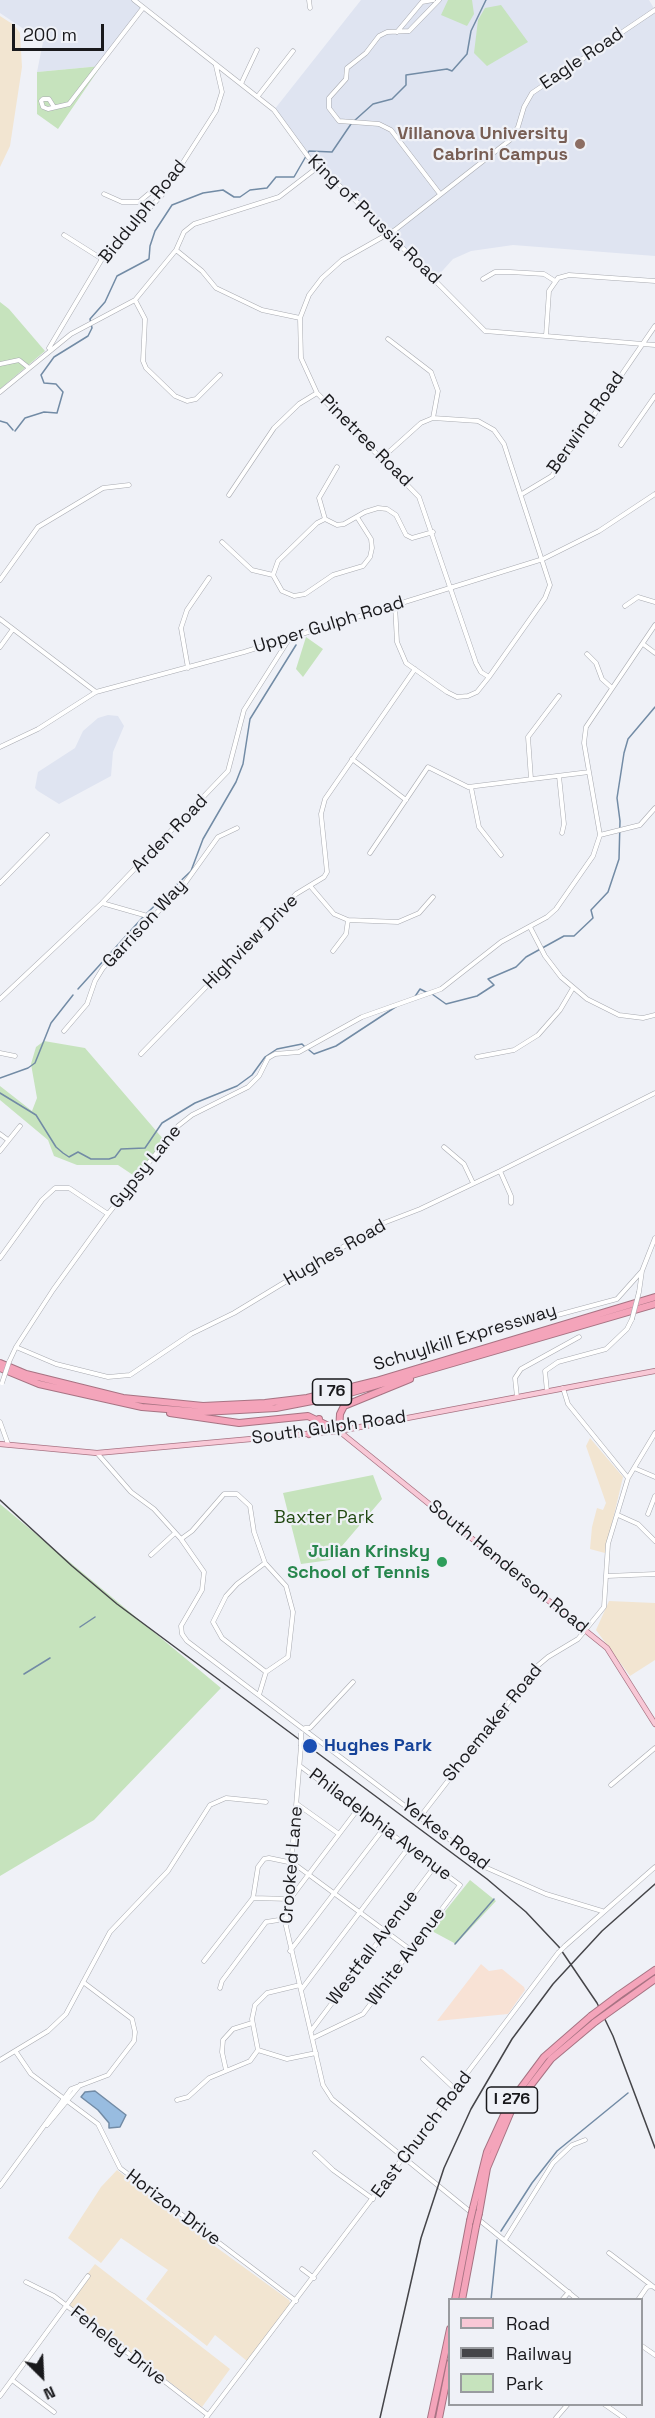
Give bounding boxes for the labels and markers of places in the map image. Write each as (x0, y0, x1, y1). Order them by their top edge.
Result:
place label: Villanova University Cabrini Campus (397, 123, 568, 166)
marker: Villanova University Cabrini Campus (573, 137, 587, 151)
place label: Julian Krinsky School of Tennis (287, 1541, 430, 1584)
marker: Julian Krinsky School of Tennis (435, 1555, 449, 1569)
place label: Hughes Park (324, 1735, 432, 1757)
marker: Hughes Park (301, 1737, 319, 1755)

